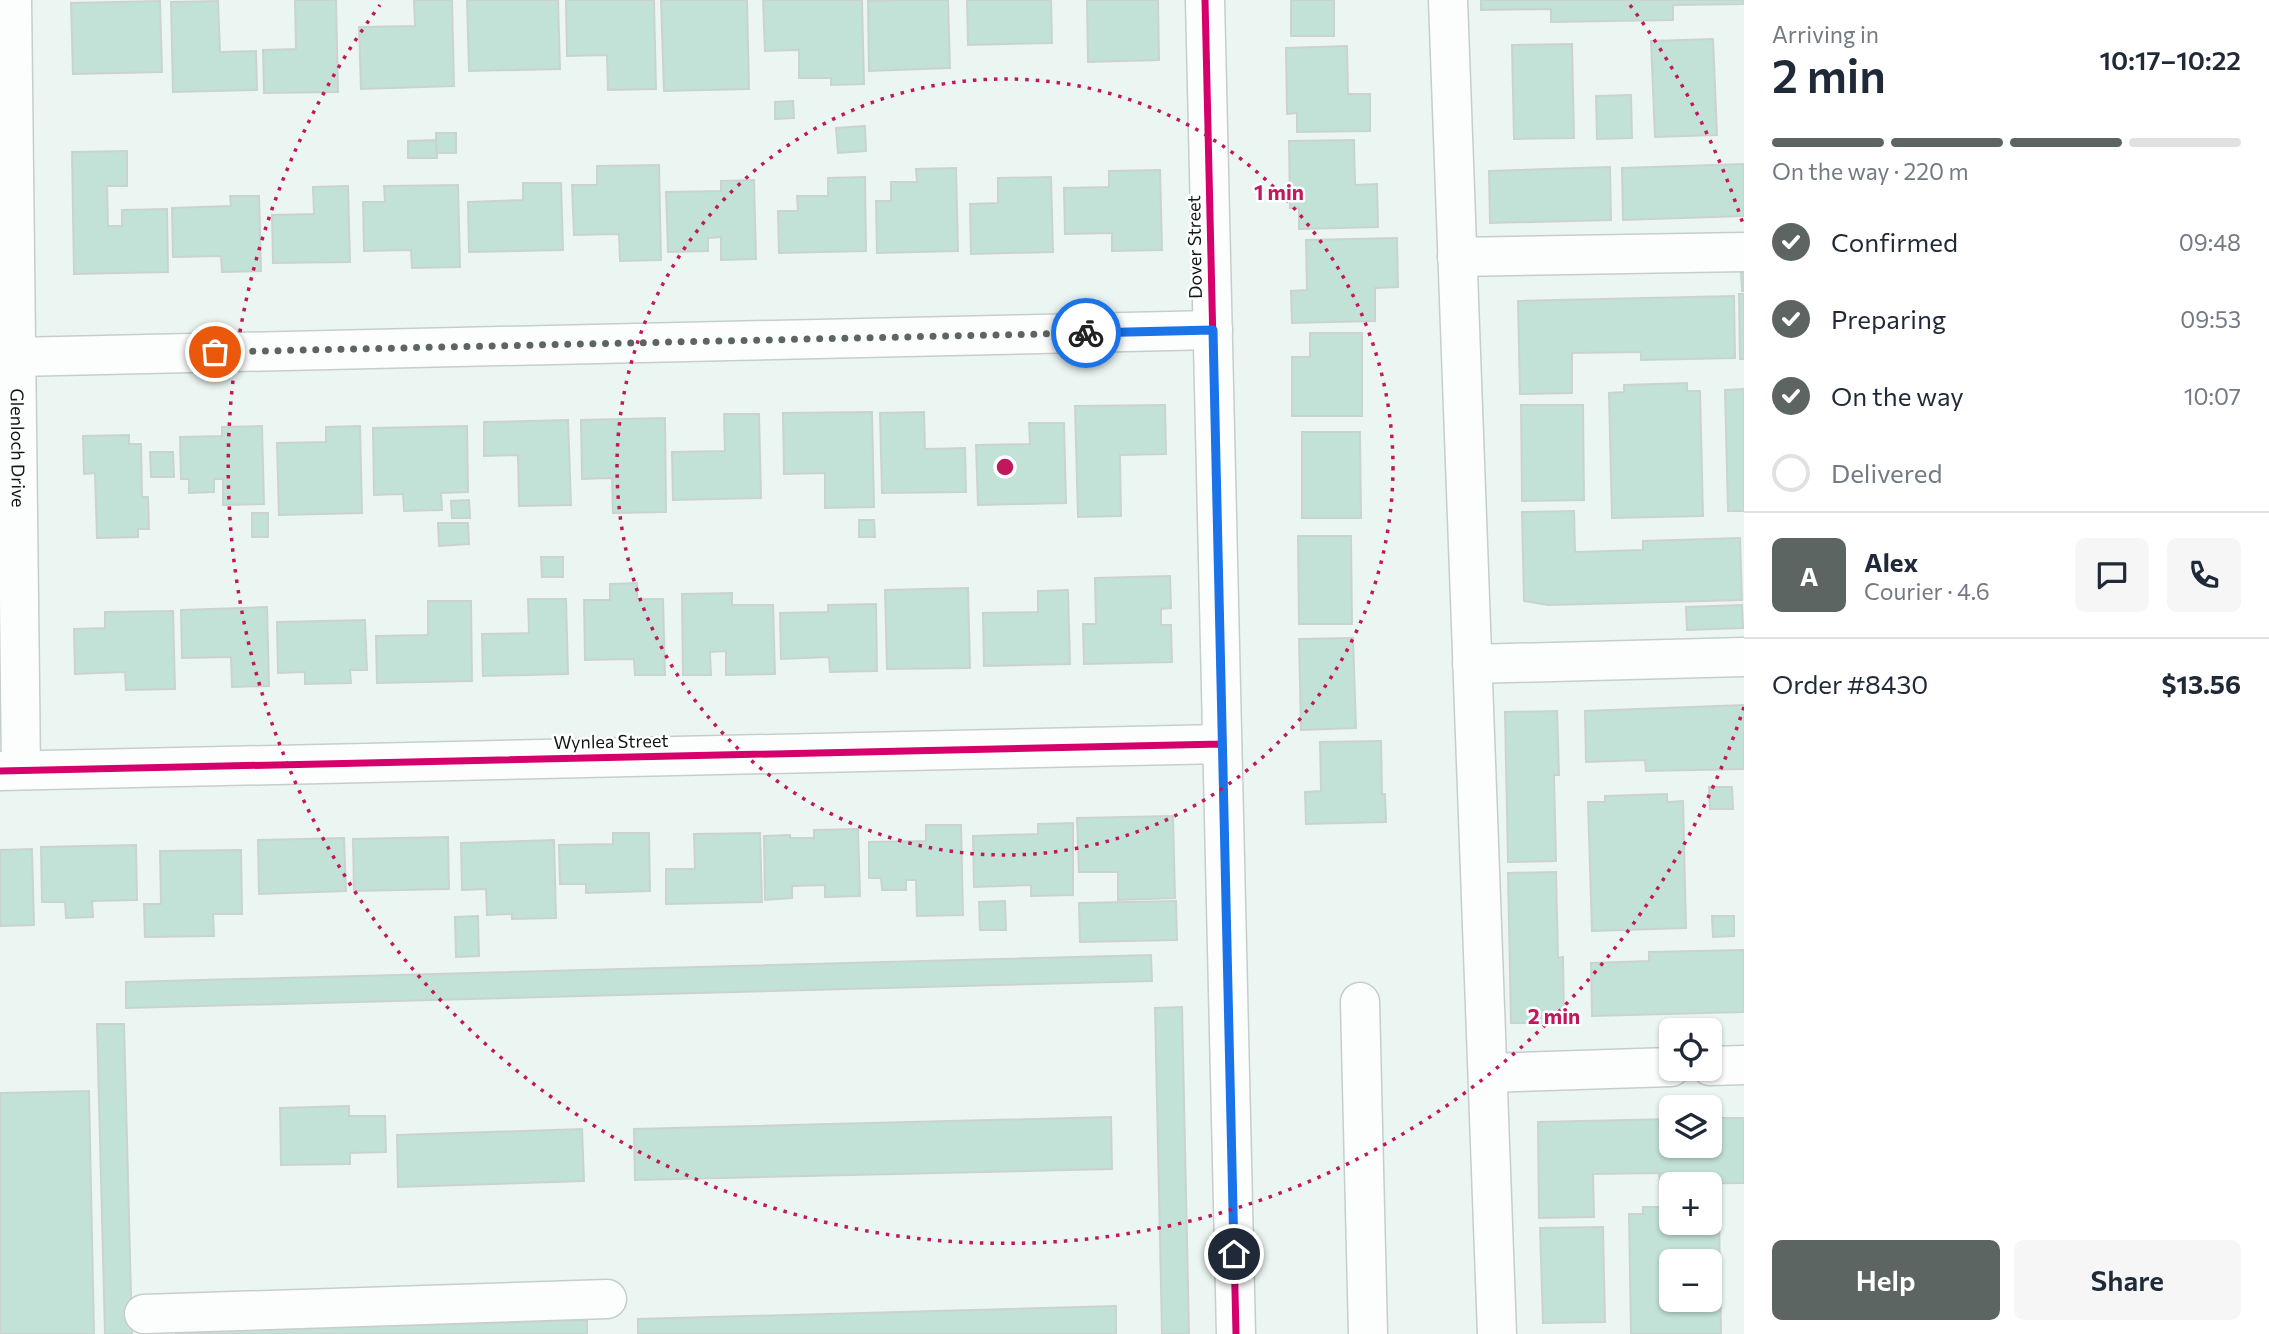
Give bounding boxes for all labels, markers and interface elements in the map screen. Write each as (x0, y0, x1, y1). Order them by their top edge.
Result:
text: Arriving in (1772, 20, 1879, 48)
text: 10:17–10:22 (2100, 44, 2241, 75)
text: 2 min (1772, 46, 1886, 102)
text: On the way · 220 m (1772, 157, 1969, 185)
text: 1 min (1254, 179, 1304, 204)
street label: Dover Street (1182, 195, 1206, 299)
icon: check (1772, 223, 1810, 261)
text: Confirmed (1831, 226, 1958, 257)
text: 09:48 (2179, 228, 2241, 256)
courier (1051, 298, 1121, 368)
icon: check (1772, 300, 1810, 338)
text: Preparing (1831, 303, 1946, 334)
text: 09:53 (2180, 305, 2241, 333)
icon: bike (1067, 314, 1105, 352)
pin (185, 322, 245, 382)
icon: bag (196, 333, 234, 371)
icon: check (1772, 377, 1810, 415)
text: On the way (1831, 380, 1964, 411)
text: 10:07 (2184, 382, 2241, 410)
street label: Glenloch Drive (7, 388, 30, 508)
centre of rings (993, 455, 1017, 479)
text: Delivered (1831, 457, 1942, 488)
button: chat (2075, 538, 2149, 612)
button: phone (2167, 538, 2241, 612)
text: Alex (1864, 546, 1918, 577)
text: A (1800, 560, 1818, 591)
text: Courier · 4.6 (1864, 577, 1990, 605)
text: Order #8430 (1772, 668, 1928, 699)
text: $13.56 (2161, 668, 2241, 699)
street label: Wynlea Street (553, 729, 669, 753)
text: 2 min (1528, 1003, 1580, 1028)
map controls (1659, 1018, 1722, 1312)
button: locate (1659, 1018, 1722, 1081)
button: layers (1659, 1095, 1722, 1158)
button: + (1659, 1172, 1722, 1235)
pin (1204, 1224, 1264, 1284)
icon: home (1215, 1235, 1253, 1273)
button: Help (1772, 1240, 2000, 1320)
button: Share (2014, 1240, 2241, 1320)
button: − (1659, 1249, 1722, 1312)

